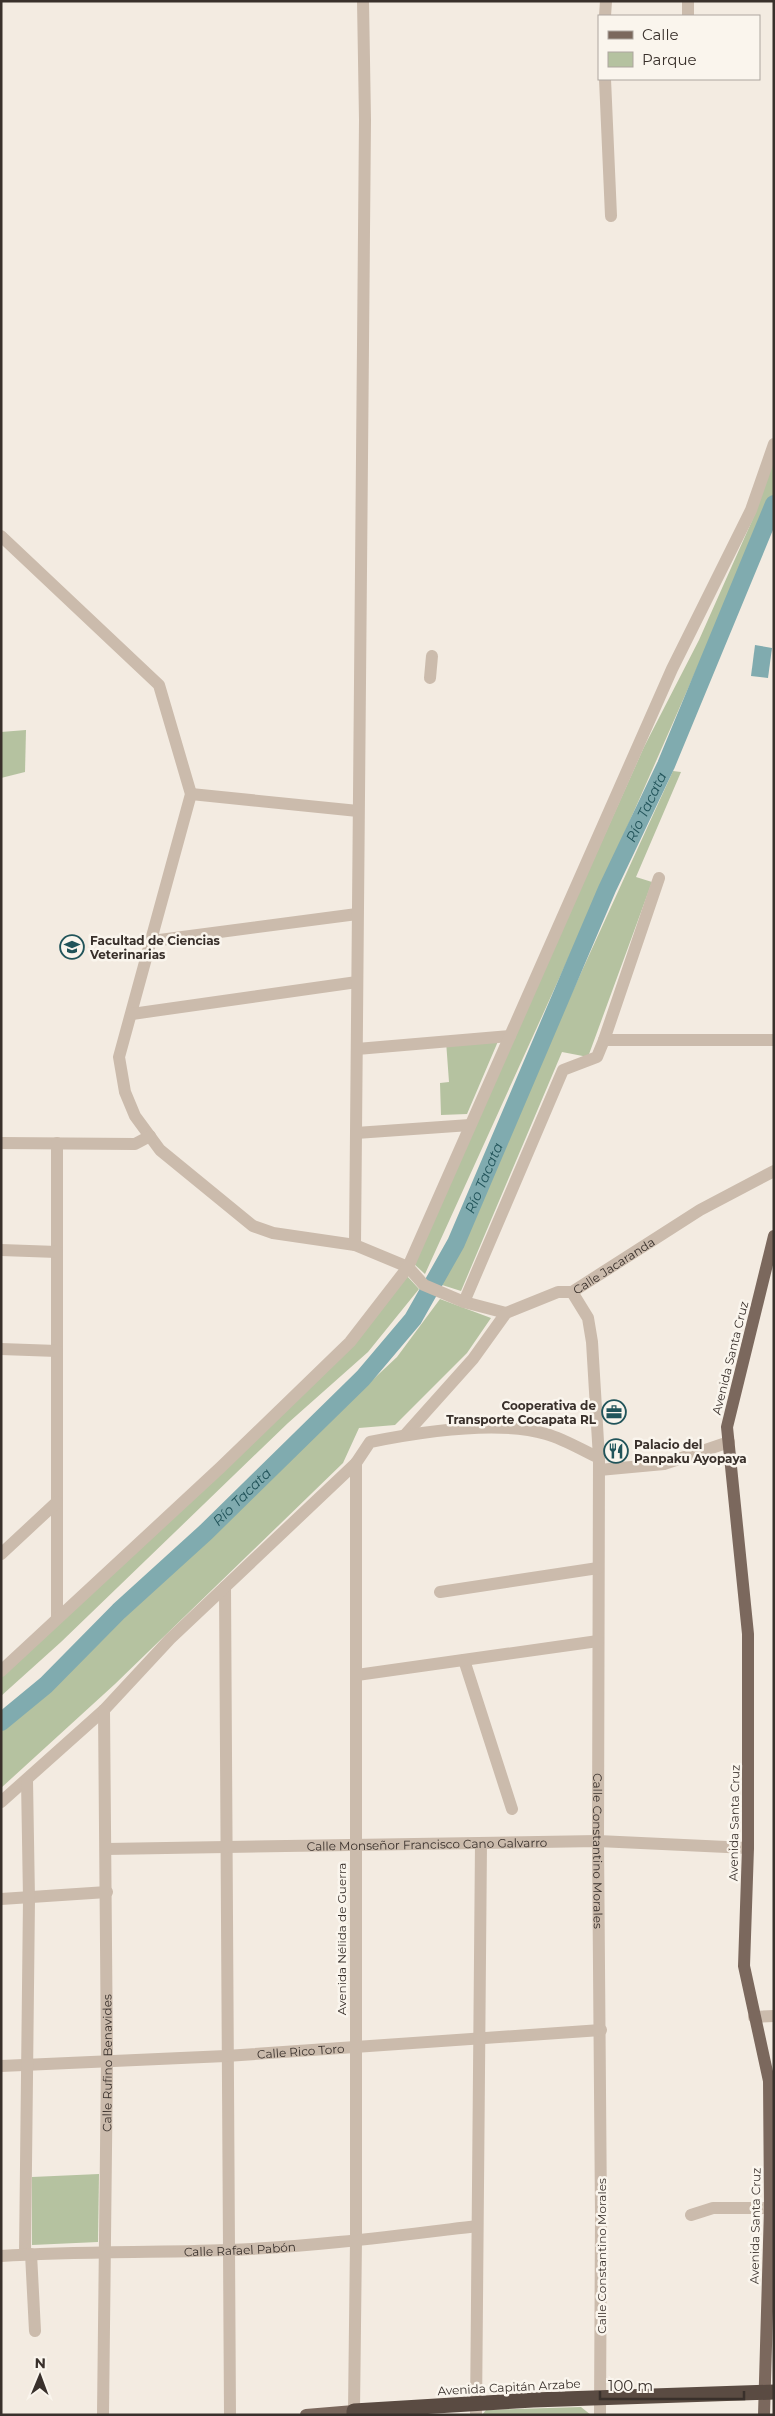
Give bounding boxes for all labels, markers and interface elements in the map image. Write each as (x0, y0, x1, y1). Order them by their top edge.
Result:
legend (598, 15, 760, 80)
text: Calle (642, 25, 679, 44)
text: Parque (642, 50, 697, 69)
water label: Río Tacata (622, 769, 670, 845)
place label: Facultad de Ciencias Veterinarias (89, 933, 221, 962)
school or university icon: Facultad de Ciencias Veterinarias (59, 934, 85, 960)
water label: Río Tacata (461, 1140, 507, 1216)
street label: Calle Jacaranda (570, 1234, 657, 1297)
street label: Avenida Santa Cruz (709, 1300, 751, 1416)
place label: Cooperativa de Transporte Cocapata RL (446, 1398, 597, 1427)
office icon: Cooperativa de Transporte Cocapata RL (601, 1399, 627, 1425)
place label: Palacio del Panpaku Ayopaya (634, 1437, 747, 1466)
restaurant icon: Palacio del Panpaku Ayopaya (603, 1438, 629, 1464)
water label: Río Tacata (209, 1464, 275, 1530)
street label: Avenida Santa Cruz (725, 1765, 743, 1881)
street label: Calle Constantino Morales (590, 1773, 606, 1929)
street label: Calle Monseñor Francisco Cano Galvarro (307, 1834, 547, 1853)
street label: Avenida Nélida de Guerra (334, 1863, 349, 2015)
street label: Calle Rufino Benavides (99, 1994, 115, 2132)
street label: Calle Rico Toro (256, 2040, 345, 2061)
street label: Avenida Santa Cruz (746, 2168, 764, 2284)
street label: Calle Constantino Morales (594, 2178, 609, 2334)
street label: Calle Rafael Pabón (184, 2238, 296, 2259)
north arrow (15, 2351, 65, 2401)
text: N (34, 2354, 46, 2372)
scale bar (600, 2368, 744, 2400)
street label: Avenida Capitán Arzabe (437, 2376, 581, 2398)
text: 100 m (608, 2376, 653, 2395)

